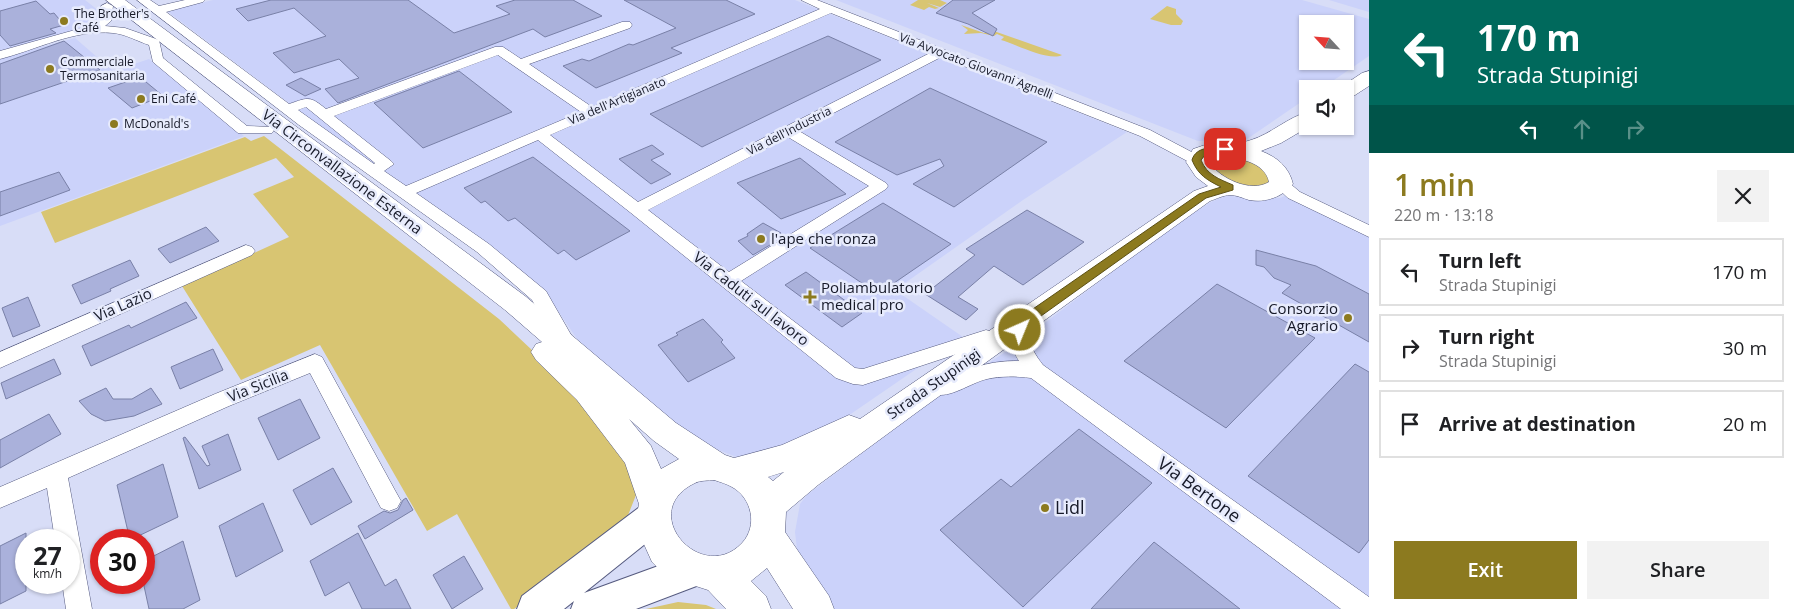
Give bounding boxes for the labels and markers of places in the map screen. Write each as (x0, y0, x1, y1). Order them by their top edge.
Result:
place label: The Brother's Café (74, 5, 150, 36)
marker: The Brother's Café (58, 15, 70, 27)
place label: Commerciale Termosanitaria (60, 53, 145, 84)
marker: Commerciale Termosanitaria (44, 63, 56, 75)
place label: Eni Café (151, 90, 196, 107)
marker: Eni Café (135, 93, 147, 105)
place label: McDonald's (124, 115, 189, 132)
marker: McDonald's (108, 118, 120, 130)
pin (1204, 128, 1246, 170)
place label: l'ape che ronza (771, 228, 876, 248)
marker: l'ape che ronza (755, 233, 767, 245)
place label: Poliambulatorio medical pro (821, 277, 933, 314)
marker: Poliambulatorio medical pro (803, 290, 817, 304)
place label: Consorzio Agrario (1268, 298, 1338, 335)
marker: Consorzio Agrario (1342, 312, 1354, 324)
place label: Lidl (1055, 495, 1085, 519)
marker: Lidl (1039, 502, 1051, 514)

